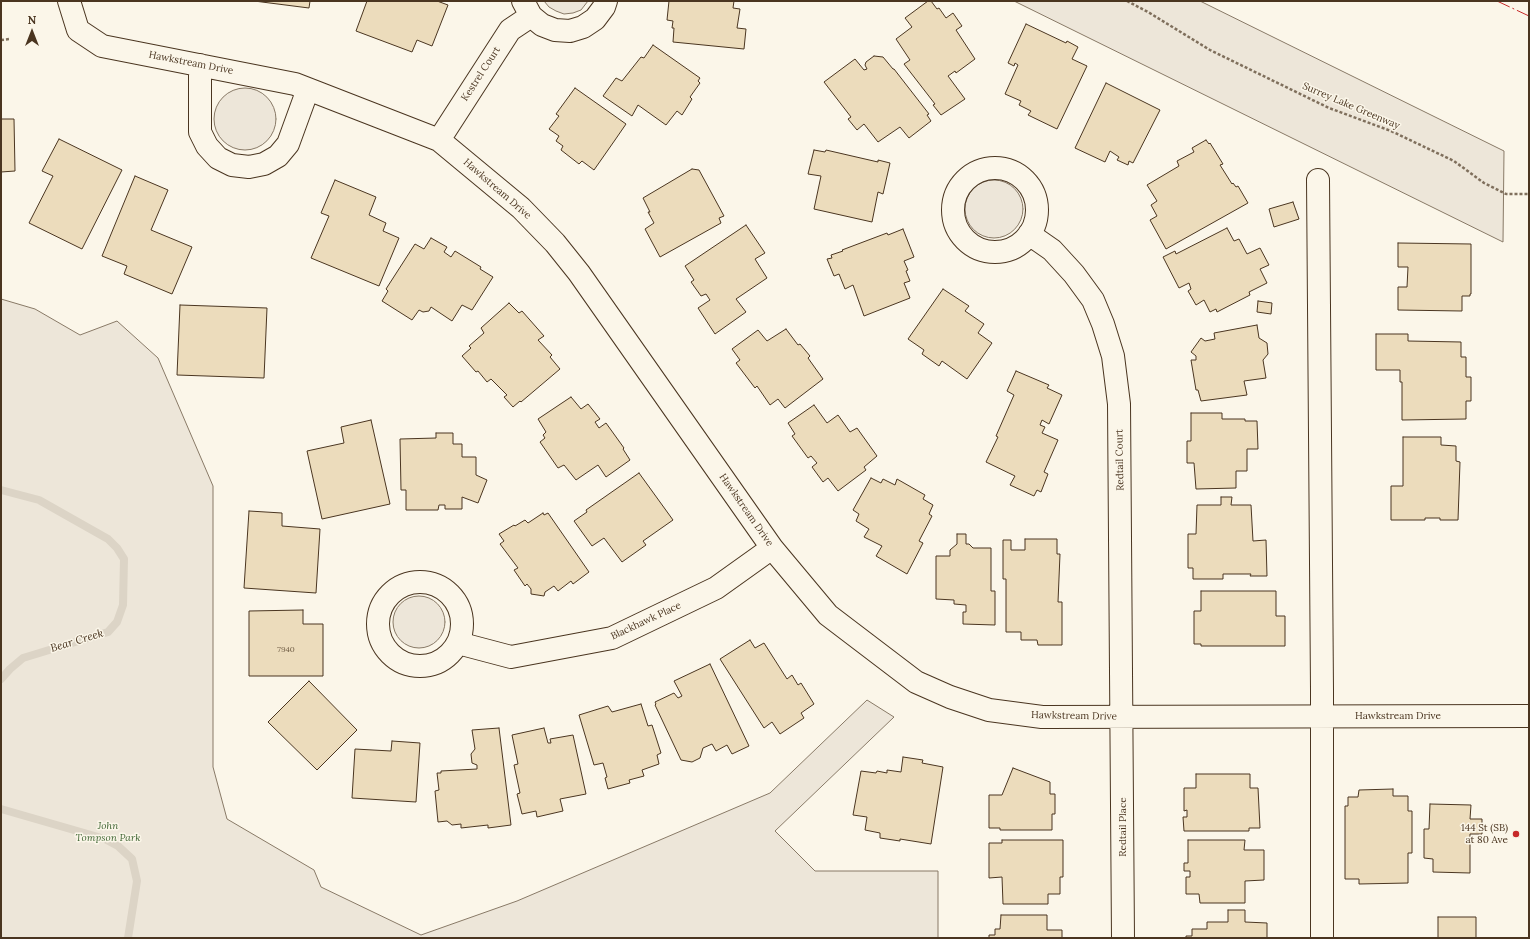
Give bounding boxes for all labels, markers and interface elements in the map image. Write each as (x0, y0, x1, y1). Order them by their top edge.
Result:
north arrow (12, 12, 52, 52)
text: N (28, 13, 36, 27)
street label: Kestrel Court (459, 44, 503, 104)
street label: Hawkstream Drive (148, 49, 234, 77)
street label: Surrey Lake Greenway (1300, 80, 1402, 132)
street label: Hawkstream Drive (461, 156, 533, 222)
street label: Redtail Court (1113, 429, 1127, 491)
street label: Hawkstream Drive (716, 471, 776, 549)
street label: Blackhawk Place (609, 599, 683, 643)
water label: Bear Creek (49, 627, 105, 655)
house number: 7940 (277, 645, 295, 655)
street label: Hawkstream Drive (1031, 709, 1117, 723)
street label: Hawkstream Drive (1355, 710, 1441, 722)
street label: Redtail Place (1117, 797, 1129, 857)
park label: John Tompson Park (76, 820, 140, 844)
place label: 144 St (SB) at 80 Ave (1461, 822, 1508, 846)
marker: 144 St (SB) at 80 Ave (1511, 829, 1521, 839)

